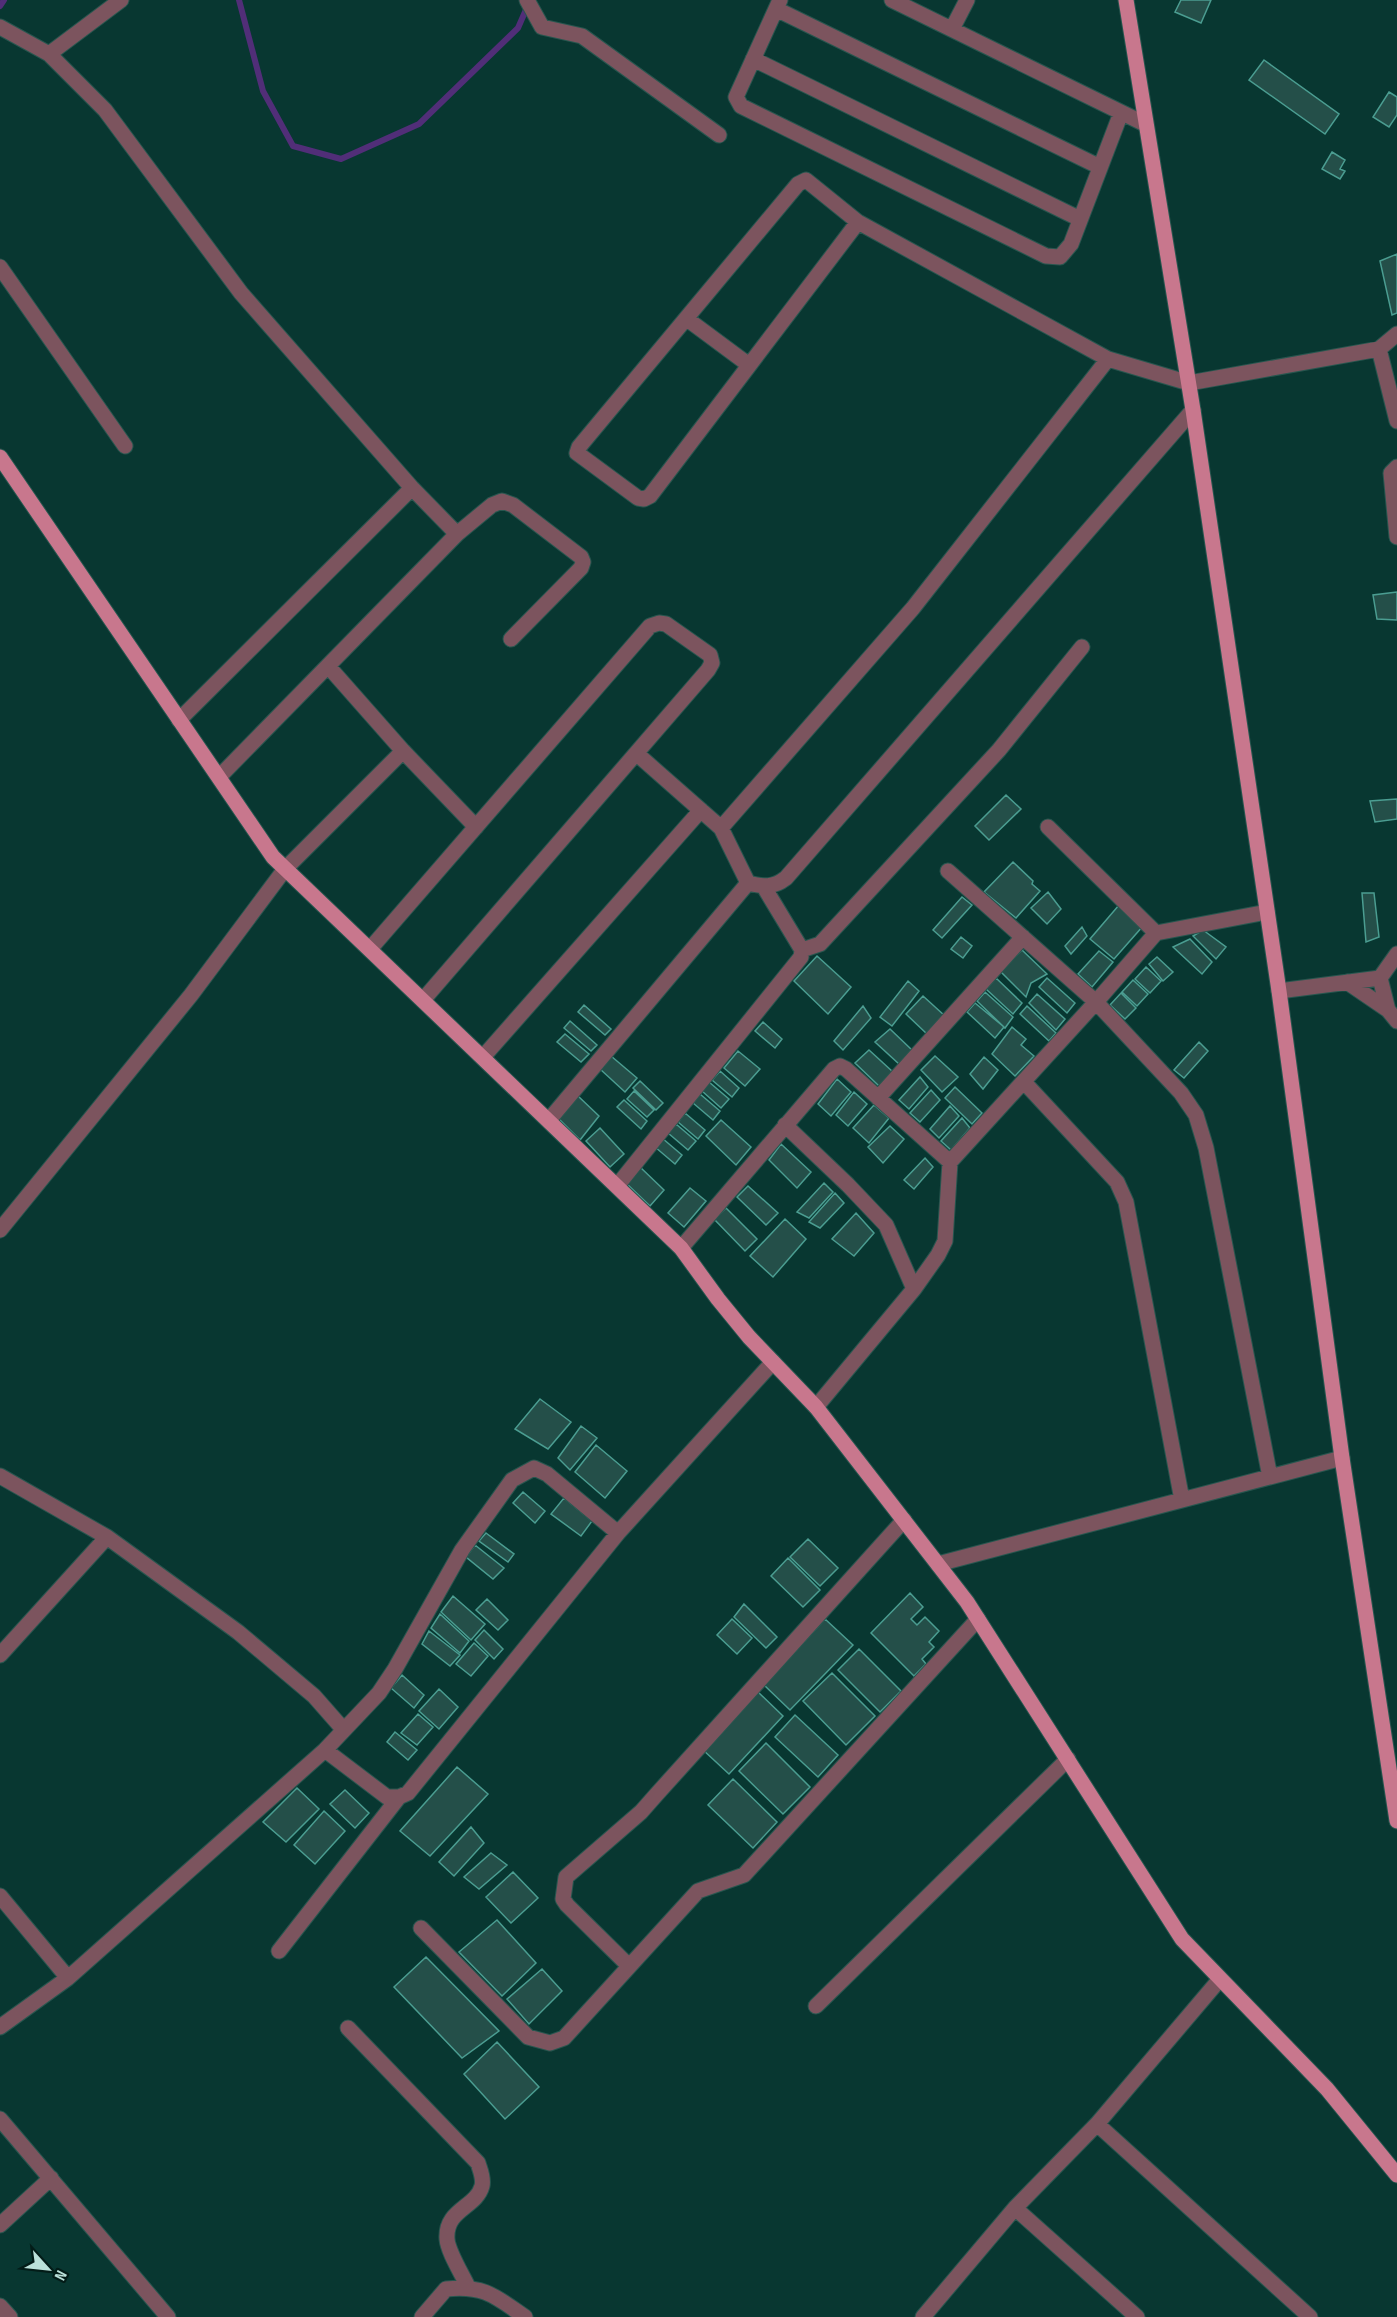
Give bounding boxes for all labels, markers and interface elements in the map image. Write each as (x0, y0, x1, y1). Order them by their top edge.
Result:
north arrow (18, 2239, 78, 2299)
text: N (50, 2267, 70, 2283)

